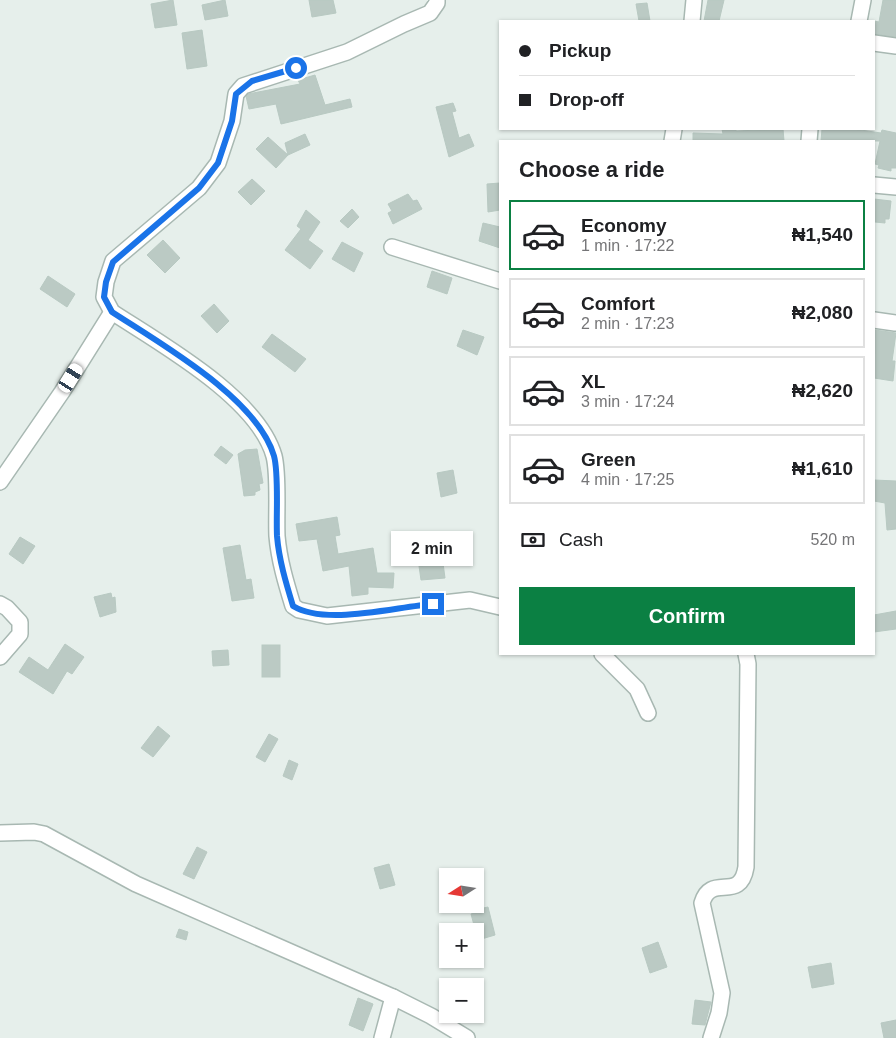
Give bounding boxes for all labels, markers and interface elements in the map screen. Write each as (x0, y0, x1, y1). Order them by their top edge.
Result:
text: Pickup (549, 40, 611, 61)
route start (285, 57, 307, 79)
text: Drop-off (549, 89, 624, 110)
text: Choose a ride (519, 157, 664, 182)
icon: car (521, 213, 566, 258)
text: Economy (581, 215, 667, 236)
text: ₦1,540 (792, 224, 853, 245)
text: 1 min · 17:22 (581, 237, 674, 254)
icon: car (521, 291, 566, 336)
text: Comfort (581, 293, 655, 314)
text: ₦2,080 (792, 302, 853, 323)
text: 2 min · 17:23 (581, 315, 674, 332)
car (56, 361, 85, 395)
icon: car (521, 369, 566, 414)
text: XL (581, 371, 605, 392)
text: ₦2,620 (792, 380, 853, 401)
text: 3 min · 17:24 (581, 393, 674, 410)
icon: car (521, 447, 566, 492)
text: Green (581, 449, 636, 470)
text: ₦1,610 (792, 458, 853, 479)
text: 4 min · 17:25 (581, 471, 674, 488)
icon: cash (519, 526, 547, 554)
text: Cash (559, 529, 603, 550)
text: 520 m (811, 531, 855, 548)
callout: 2 min (392, 532, 474, 566)
text: 2 min (411, 540, 453, 557)
button: Confirm (519, 587, 855, 645)
route end (422, 593, 444, 615)
north arrow (439, 868, 484, 912)
map controls (439, 868, 484, 1023)
button: + (439, 923, 484, 968)
button: − (439, 978, 484, 1023)

